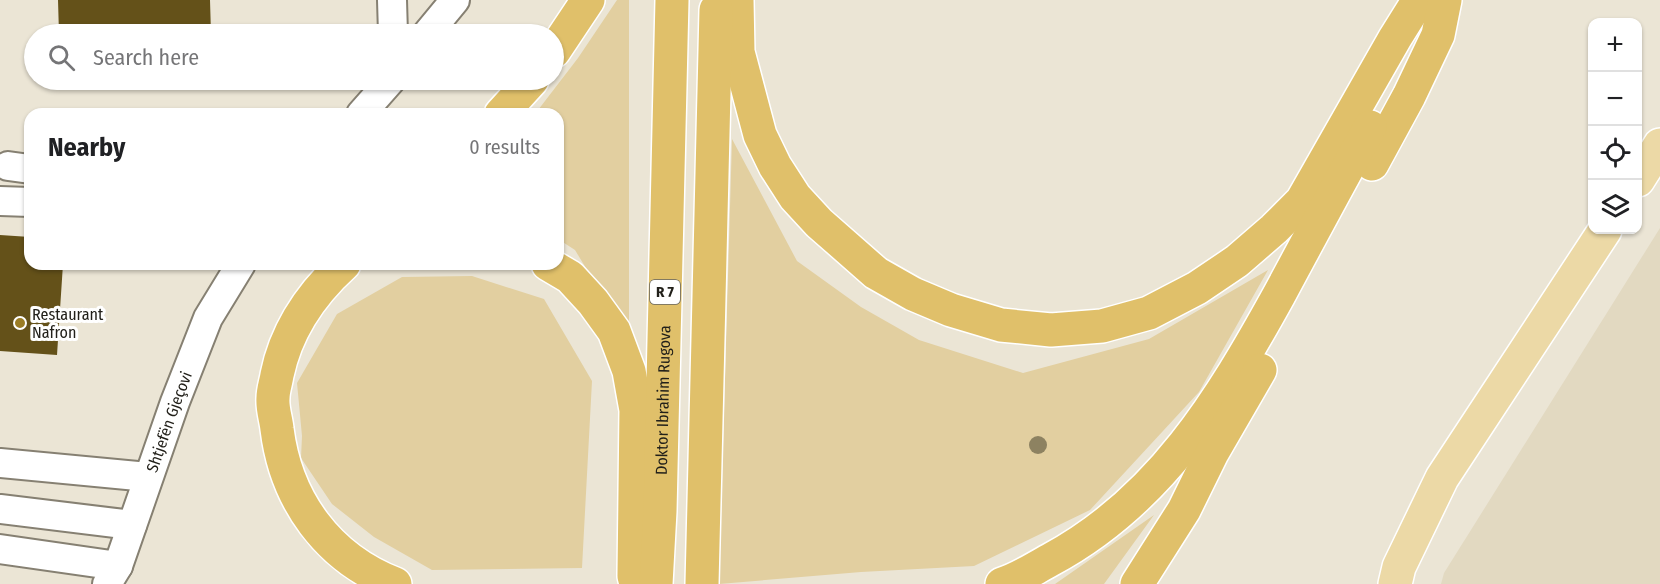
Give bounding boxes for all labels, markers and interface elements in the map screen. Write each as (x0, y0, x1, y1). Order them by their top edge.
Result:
map controls (1588, 18, 1642, 234)
button: + (1588, 18, 1642, 72)
search box (24, 24, 564, 90)
icon: search (45, 41, 78, 74)
text: Search here (93, 44, 199, 71)
button: − (1588, 72, 1642, 126)
button: locate (1588, 126, 1642, 180)
text: Nearby (48, 132, 125, 163)
text: 0 results (469, 135, 540, 159)
button: layers (1588, 180, 1642, 234)
road number: R 7 (650, 280, 680, 304)
place label: Restaurant Nafron (32, 305, 104, 342)
marker: Restaurant Nafron (13, 316, 27, 330)
street label: Doktor Ibrahim Rugova (652, 325, 674, 475)
street label: Shtjefën Gjeçovi (142, 369, 196, 475)

